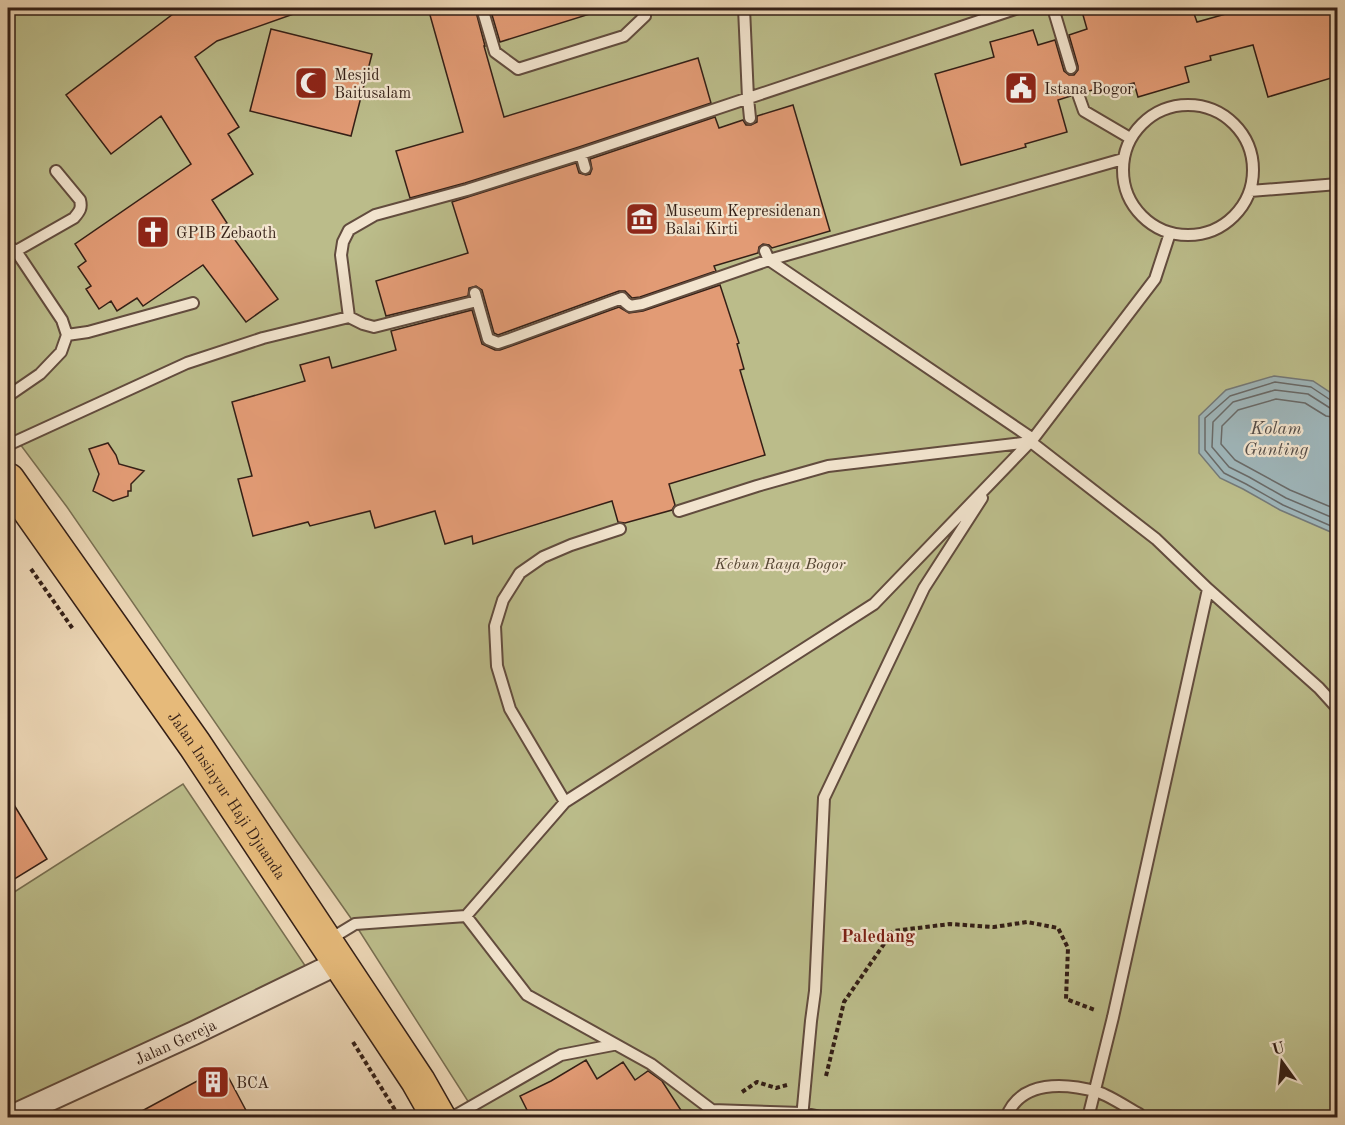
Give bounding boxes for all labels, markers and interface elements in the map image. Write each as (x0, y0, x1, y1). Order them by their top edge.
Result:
mosque icon: Mesjid Baitusalam (293, 65, 329, 101)
place label: Mesjid Baitusalam (334, 68, 411, 102)
public building icon: Istana Bogor (1003, 70, 1039, 106)
place label: Istana Bogor (1044, 82, 1134, 98)
museum icon: Museum Kepresidenan Balai Kirti (624, 201, 660, 237)
place label: Museum Kepresidenan Balai Kirti (665, 204, 821, 238)
church icon: GPIB Zebaoth (135, 214, 171, 250)
place label: GPIB Zebaoth (176, 226, 277, 242)
water label: Kolam Gunting (1244, 420, 1309, 459)
park label: Kebun Raya Bogor (714, 557, 847, 573)
street label: Jalan Insinyur Haji Djuanda (164, 709, 288, 883)
district label: Paledang (841, 928, 915, 946)
street label: Jalan Gereja (133, 1017, 219, 1069)
north arrow (1252, 1032, 1312, 1092)
text: U (1270, 1040, 1287, 1059)
building icon: BCA (195, 1064, 231, 1100)
place label: BCA (236, 1076, 269, 1092)

